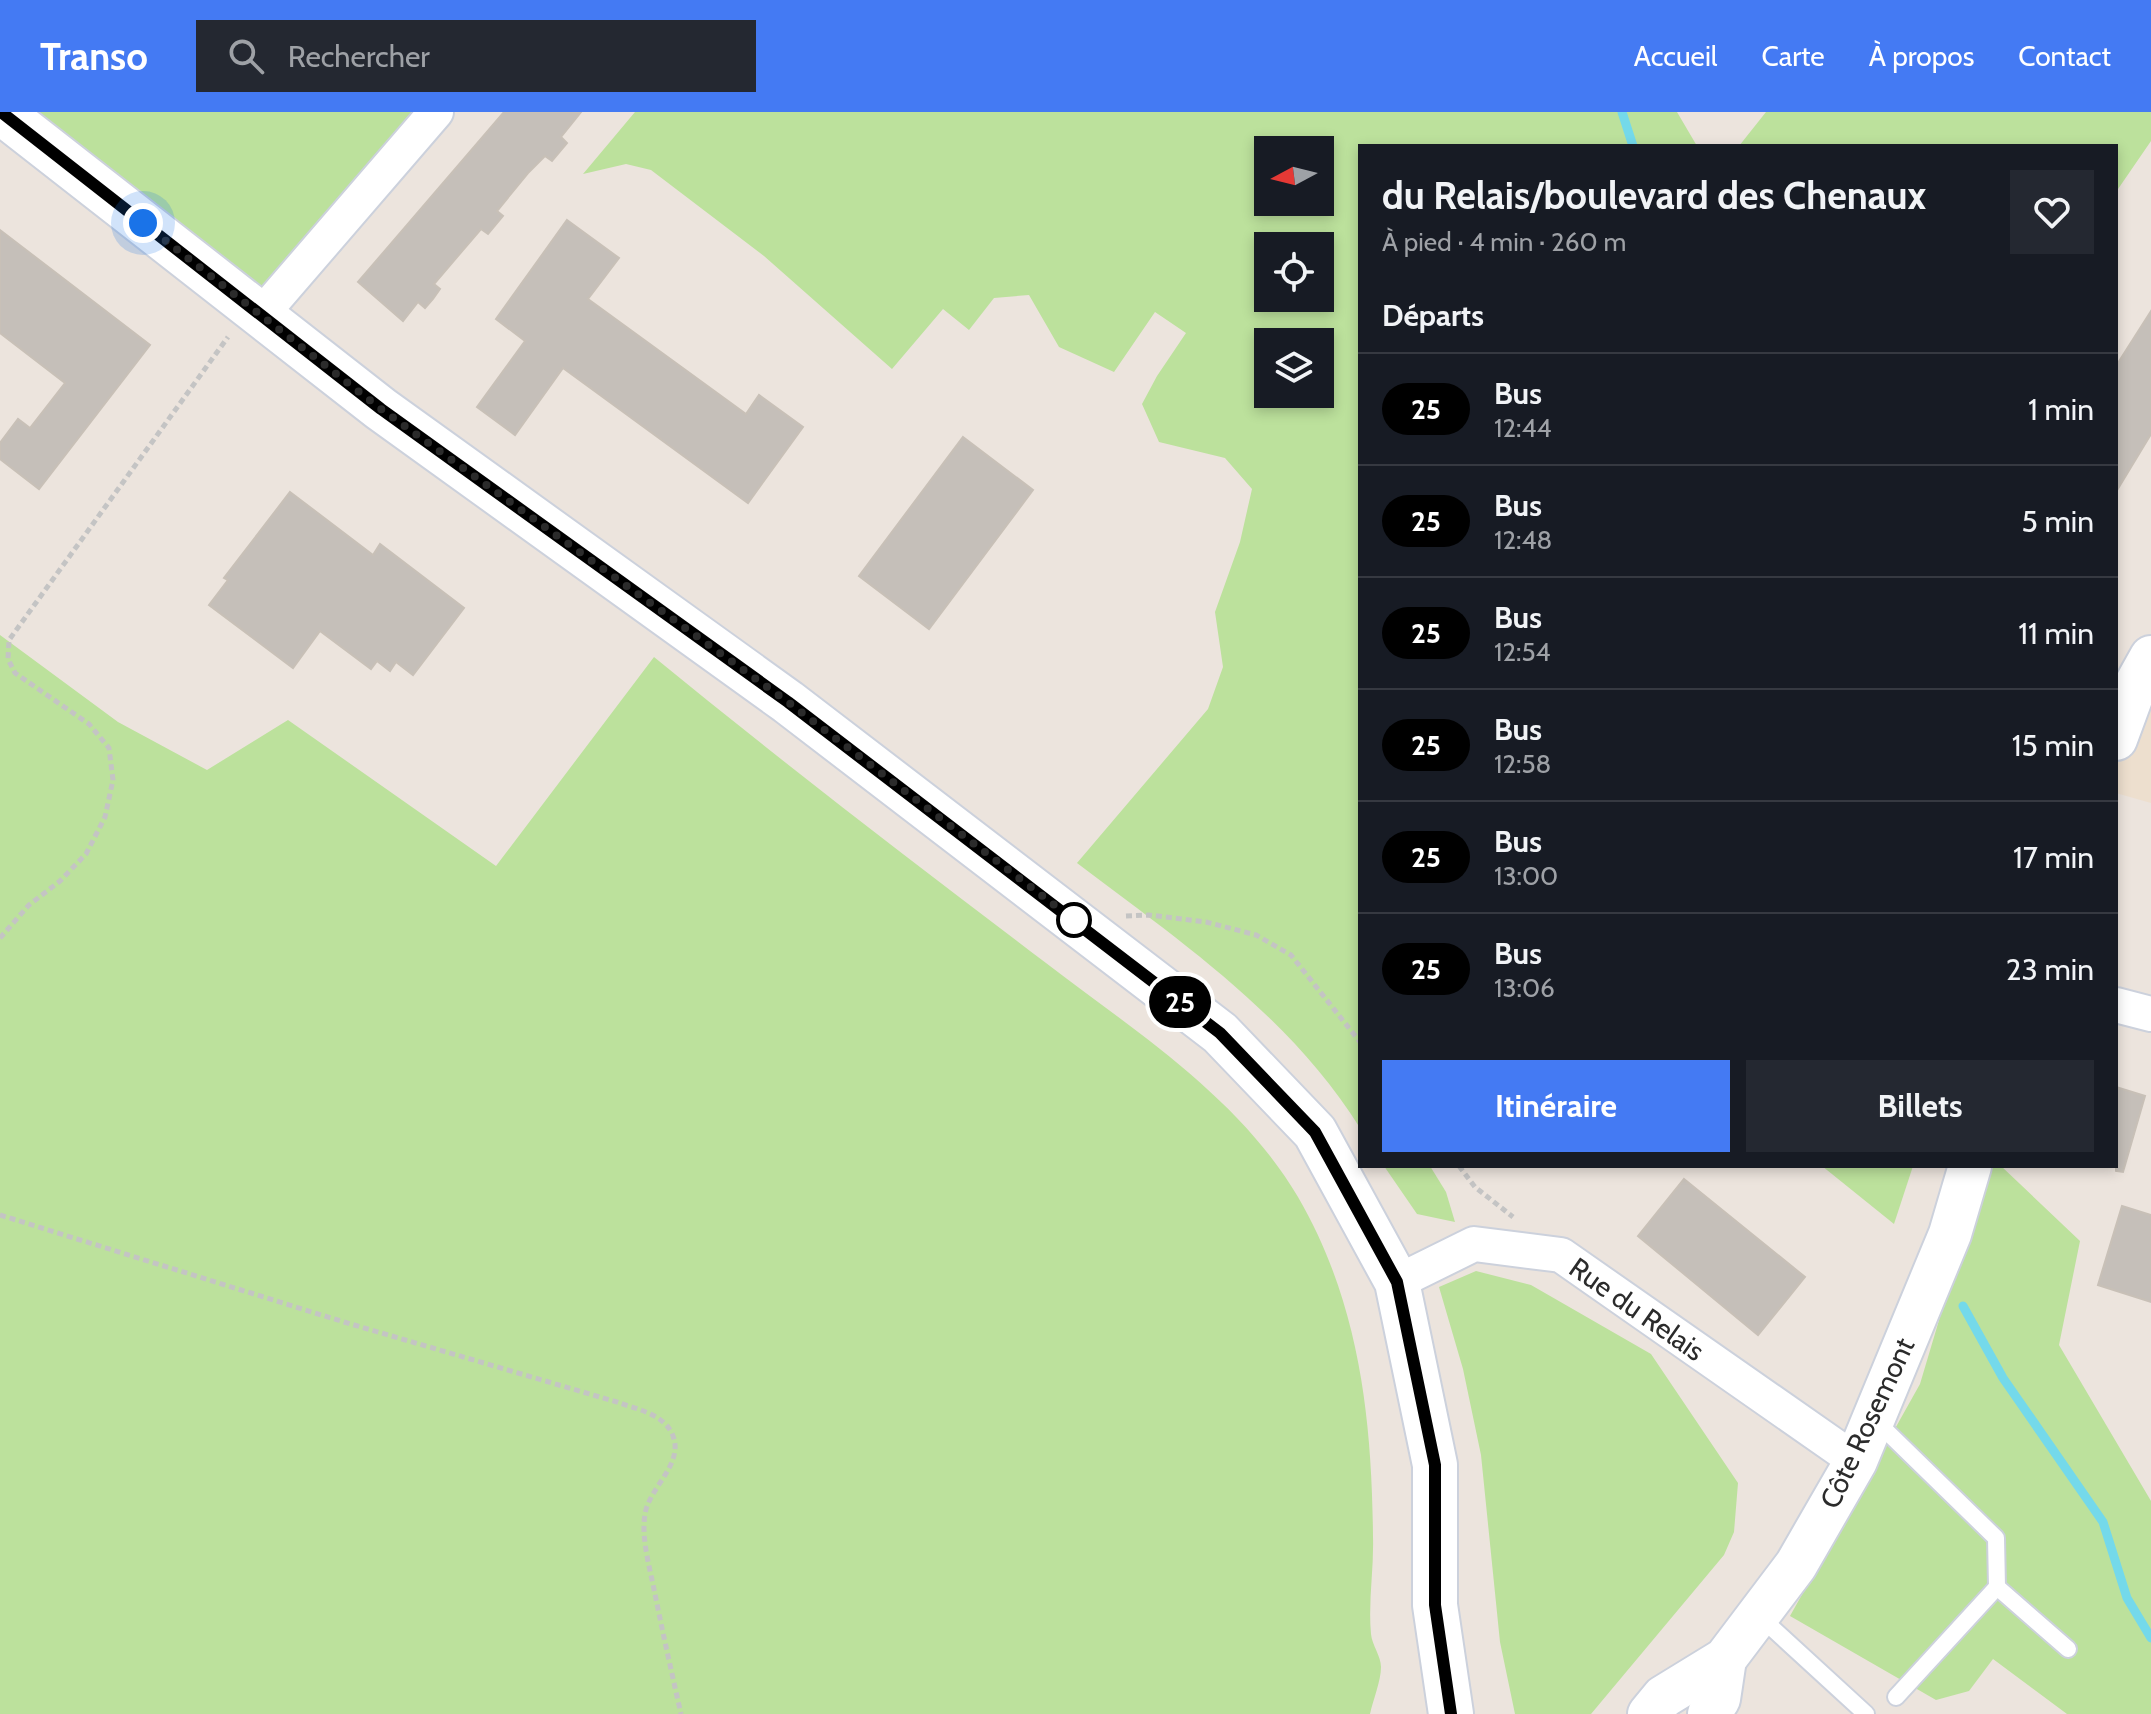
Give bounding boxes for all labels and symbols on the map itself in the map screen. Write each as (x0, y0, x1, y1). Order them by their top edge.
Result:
north arrow (1254, 136, 1334, 216)
your location (123, 203, 163, 243)
unlabelled marker (1057, 903, 1091, 937)
line badge: 25 (1144, 976, 1216, 1028)
street label: Rue du Relais (1563, 1250, 1711, 1368)
street label: Côte Rosemont (1813, 1332, 1921, 1514)

